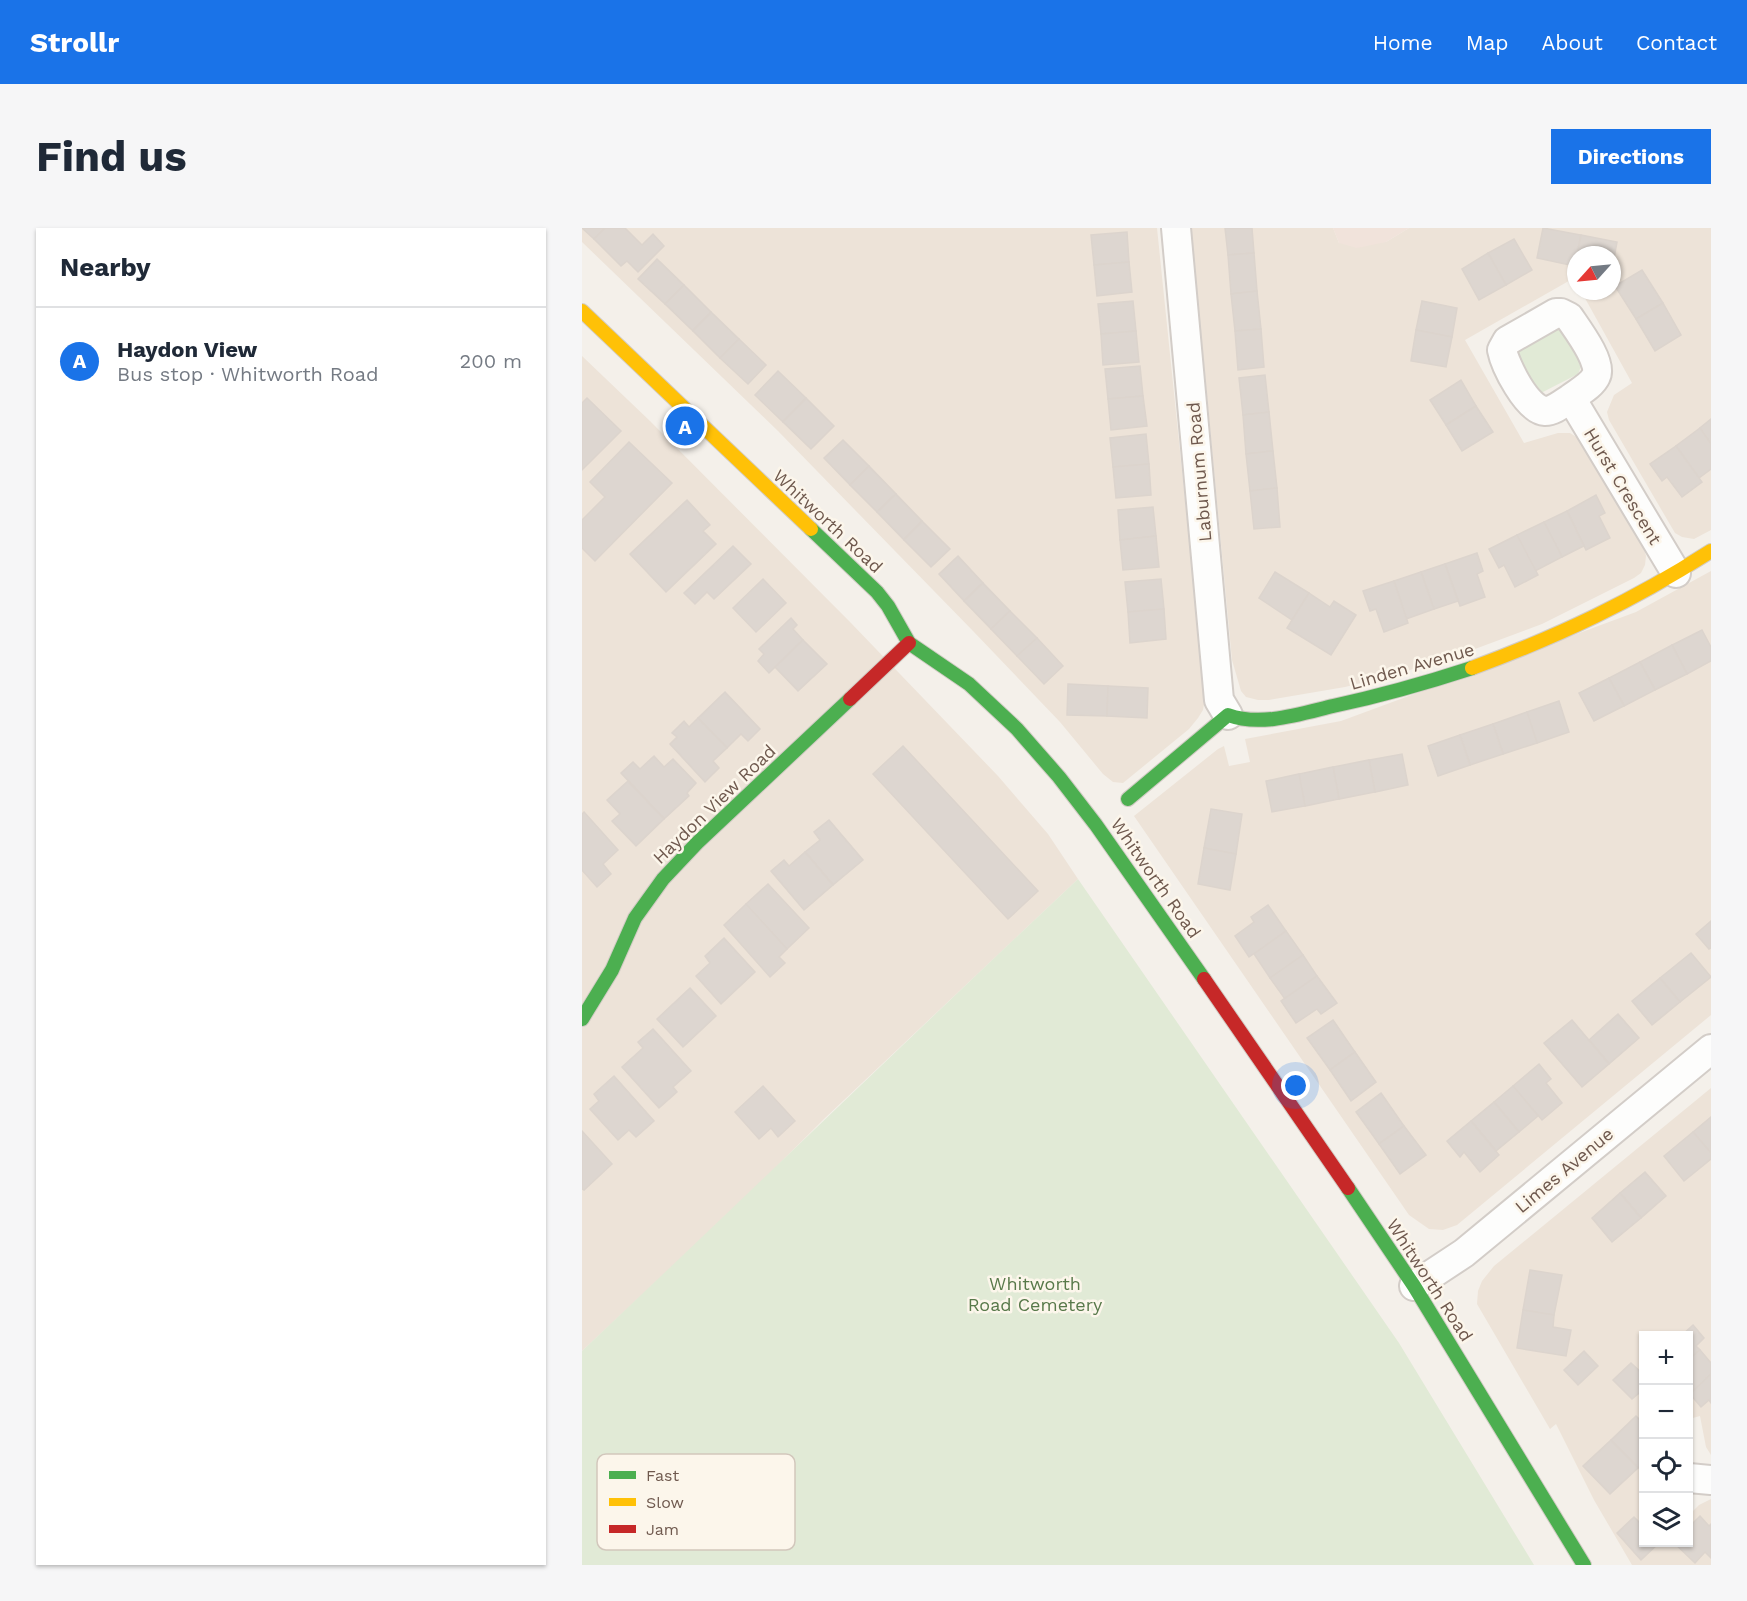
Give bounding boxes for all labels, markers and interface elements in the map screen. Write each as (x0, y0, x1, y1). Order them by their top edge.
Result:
text: Strollr (30, 26, 119, 59)
text: Home (1373, 30, 1433, 55)
text: Map (1466, 30, 1509, 55)
text: About (1542, 30, 1603, 55)
text: Contact (1636, 30, 1717, 55)
button: Directions (1551, 129, 1711, 184)
text: Find us (36, 132, 187, 181)
north arrow (1567, 246, 1621, 300)
text: Nearby (60, 252, 151, 282)
text: Haydon View (117, 337, 257, 362)
text: A (73, 349, 86, 373)
text: 200 m (460, 349, 522, 373)
text: Bus stop · Whitworth Road (117, 362, 379, 386)
street label: Laburnum Road (1182, 401, 1216, 543)
pin: A (666, 404, 704, 448)
street label: Hurst Crescent (1580, 424, 1666, 549)
street label: Whitworth Road (769, 465, 887, 577)
street label: Linden Avenue (1347, 638, 1477, 694)
street label: Haydon View Road (648, 740, 780, 868)
street label: Whitworth Road (1107, 814, 1205, 942)
your location (1281, 1071, 1310, 1100)
street label: Limes Avenue (1511, 1123, 1617, 1217)
street label: Whitworth Road (1383, 1215, 1477, 1345)
park label: Whitworth Road Cemetery (968, 1273, 1103, 1315)
map controls (1639, 1331, 1693, 1547)
button: + (1639, 1331, 1693, 1385)
button: − (1639, 1385, 1693, 1439)
button: locate (1639, 1439, 1693, 1493)
legend (597, 1454, 795, 1550)
text: Fast (646, 1466, 679, 1485)
text: Slow (646, 1493, 684, 1512)
button: layers (1639, 1493, 1693, 1547)
text: Jam (646, 1520, 679, 1539)

